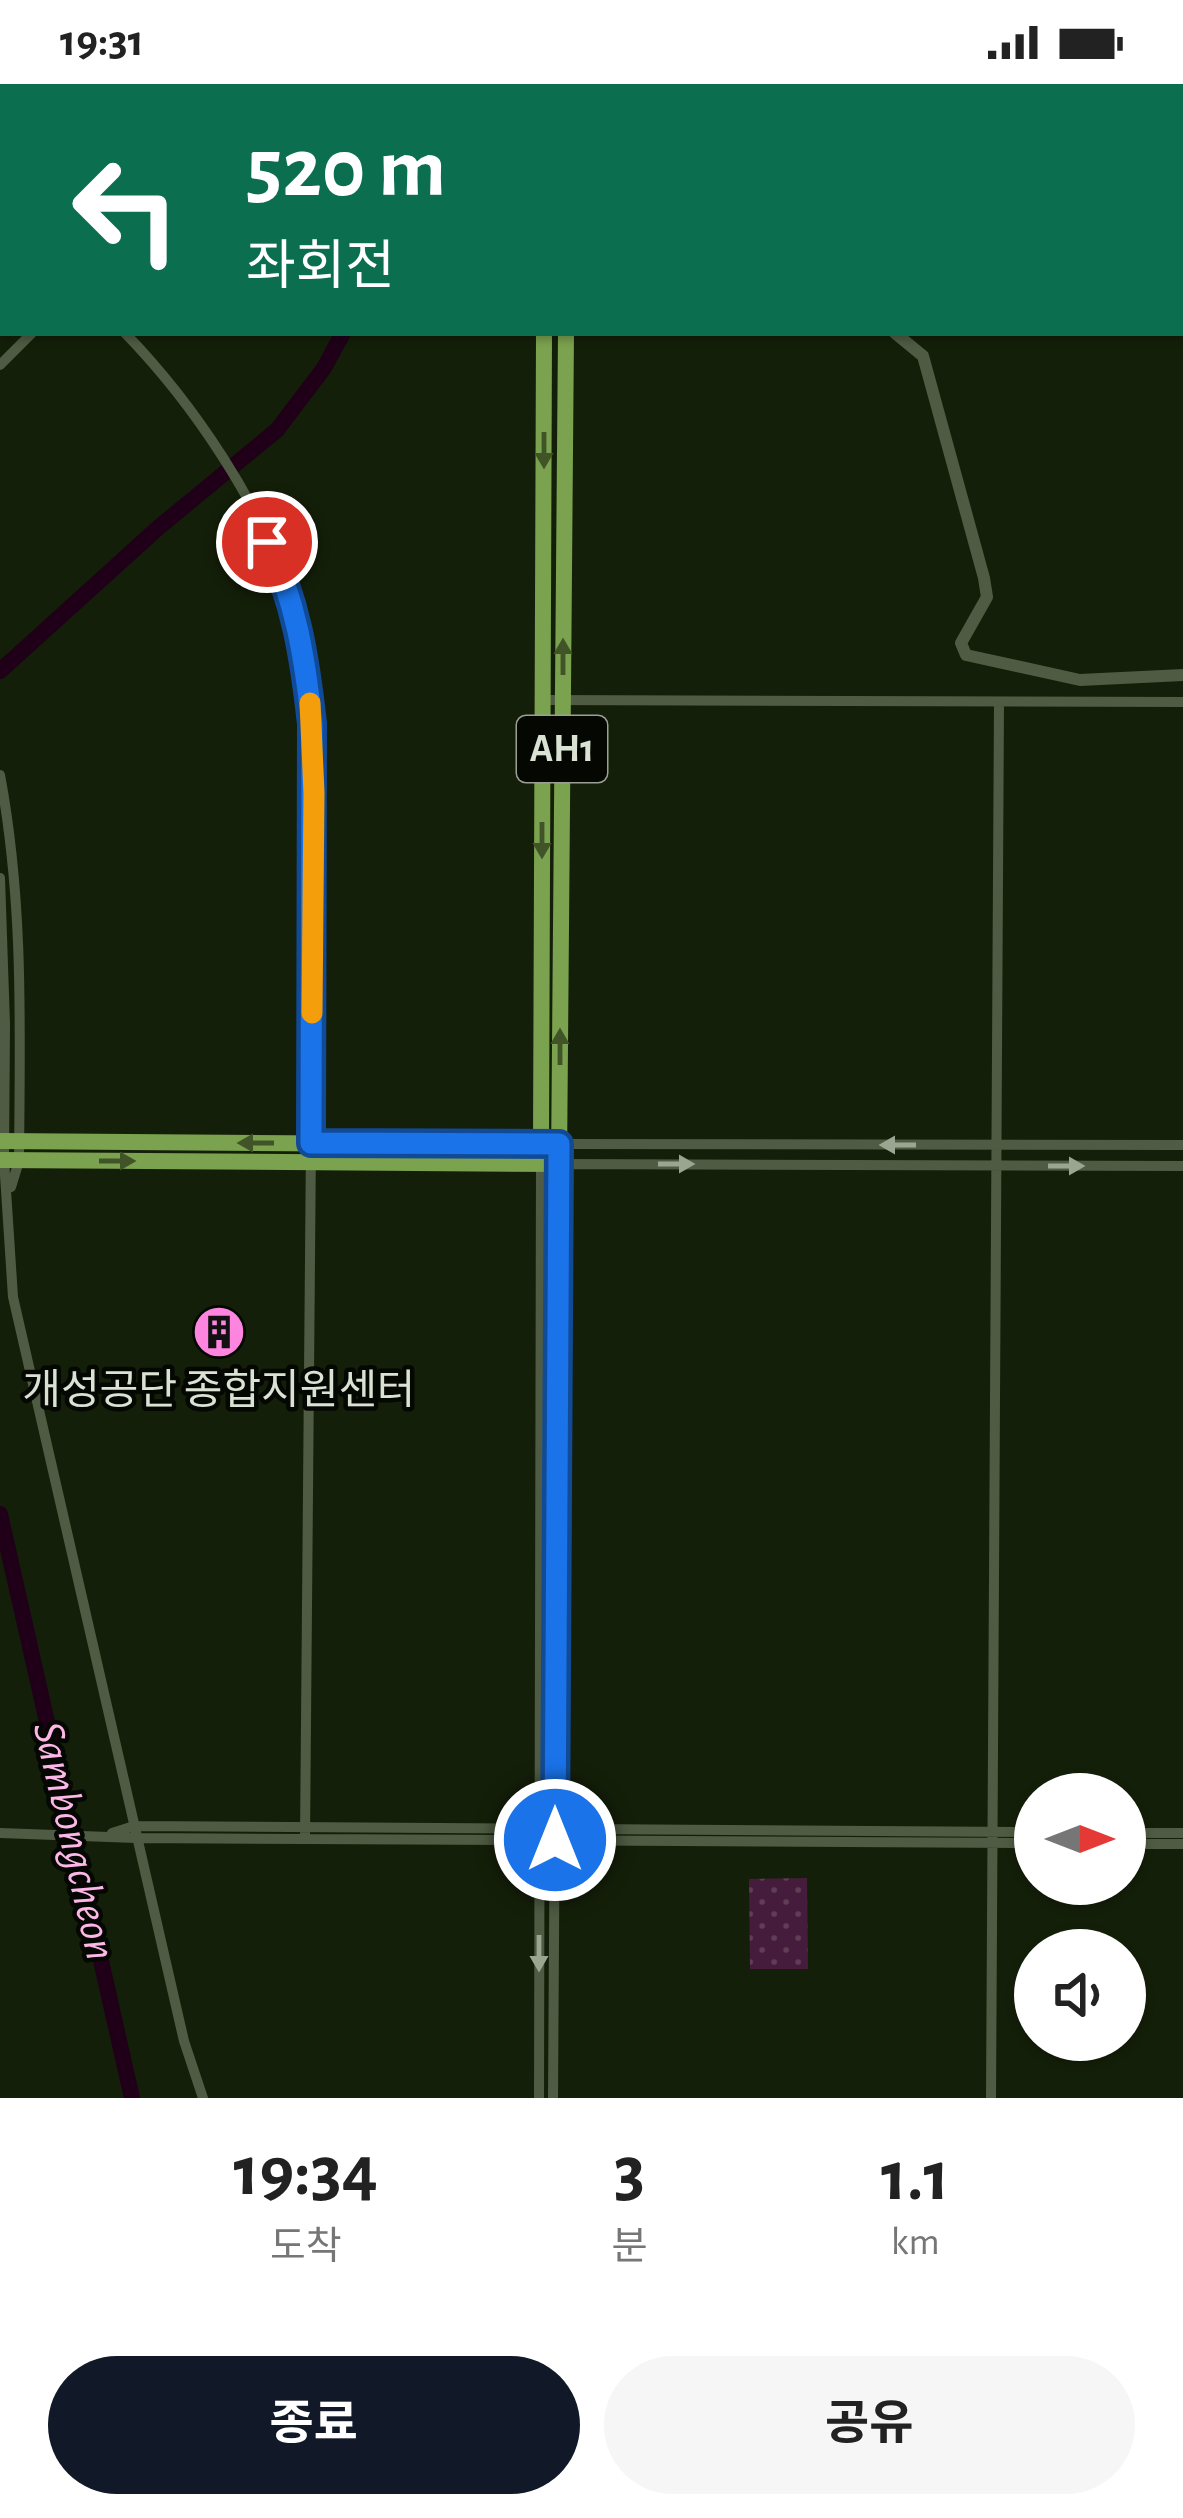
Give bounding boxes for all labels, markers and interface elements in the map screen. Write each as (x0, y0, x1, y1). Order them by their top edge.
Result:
text: 19:31 (60, 19, 144, 64)
text: 520 m (246, 128, 446, 212)
icon: left (48, 132, 204, 288)
text: 좌회전 (246, 241, 395, 295)
one-way arrow (534, 432, 554, 470)
pin (216, 491, 318, 593)
icon: arrive (234, 509, 300, 575)
one-way arrow (553, 637, 573, 675)
road number: AH1 (517, 716, 607, 782)
one-way arrow (532, 822, 552, 860)
one-way arrow (550, 1027, 569, 1065)
one-way arrow (236, 1133, 274, 1153)
one-way arrow (878, 1135, 916, 1155)
one-way arrow (99, 1151, 137, 1171)
one-way arrow (658, 1154, 696, 1174)
one-way arrow (1048, 1156, 1086, 1175)
building icon: 개성공단 종합지원센터 (191, 1304, 247, 1360)
place label: 개성공단 종합지원센터 (22, 1368, 416, 1412)
water label: Sambongcheon (25, 1717, 123, 1965)
north arrow (1014, 1773, 1146, 1905)
map controls (1014, 1773, 1146, 2061)
position arrow (492, 1777, 618, 1903)
button: sound (1014, 1929, 1146, 2061)
one-way arrow (529, 1935, 549, 1973)
text: 19:34 (234, 2136, 378, 2208)
text: 3 (614, 2136, 645, 2208)
text: 1.1 (881, 2141, 949, 2213)
text: km (891, 2223, 940, 2262)
text: 도착 (270, 2228, 342, 2267)
text: 분 (612, 2228, 647, 2267)
button: 종료 (48, 2356, 580, 2494)
button: 공유 (604, 2356, 1135, 2494)

